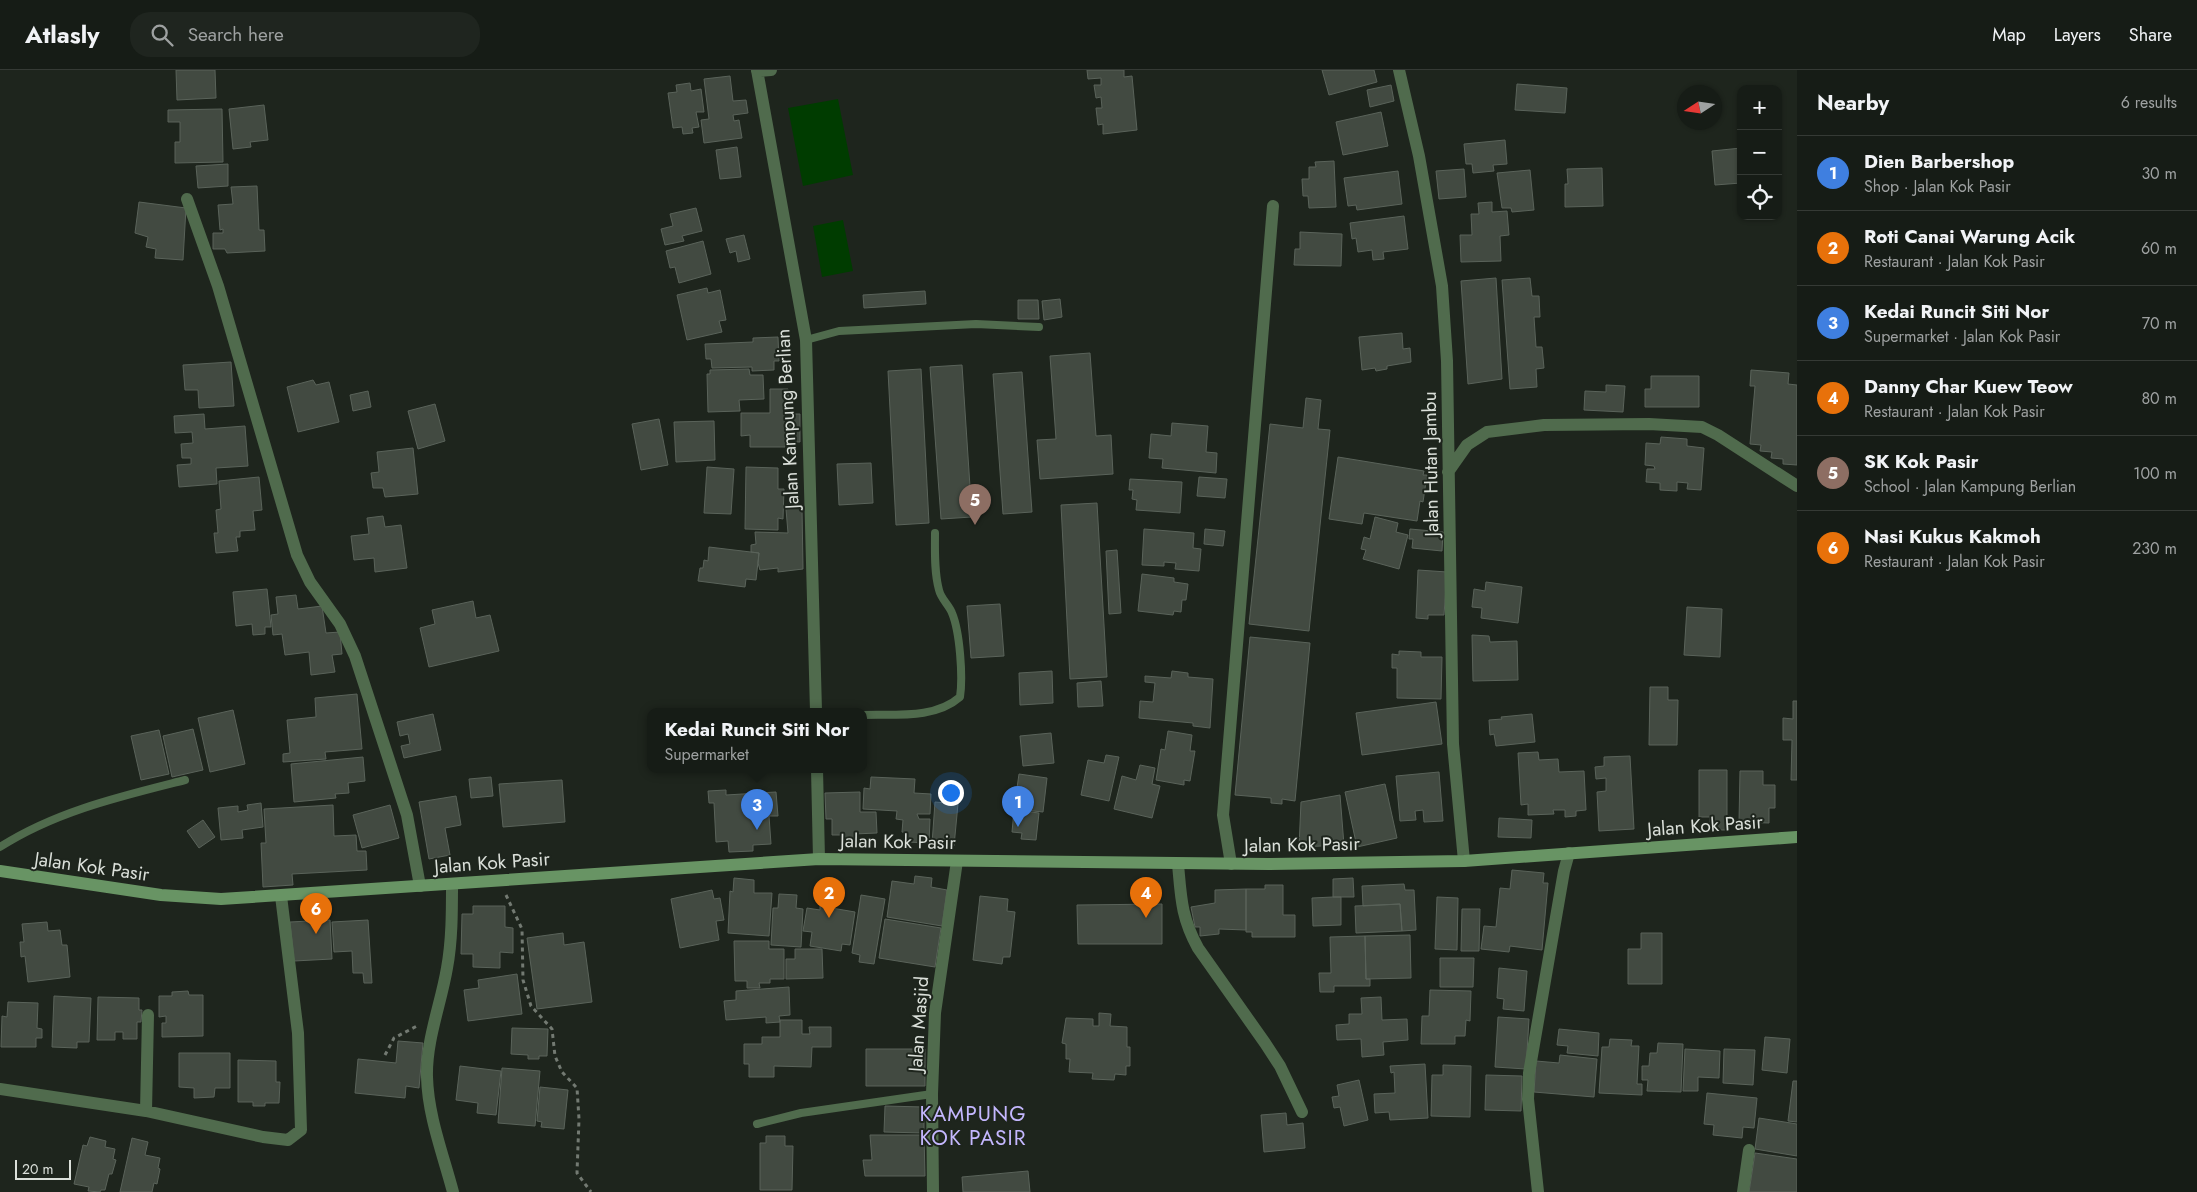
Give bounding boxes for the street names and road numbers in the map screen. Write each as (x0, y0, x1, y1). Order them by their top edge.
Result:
street label: Jalan Kampung Berlian (769, 328, 806, 513)
street label: Jalan Hutan Jambu (1416, 391, 1445, 540)
street label: Jalan Kok Pasir (1643, 808, 1764, 843)
street label: Jalan Kok Pasir (837, 827, 956, 856)
street label: Jalan Kok Pasir (1241, 830, 1361, 859)
street label: Jalan Kok Pasir (30, 845, 152, 888)
street label: Jalan Kok Pasir (430, 845, 551, 880)
street label: Jalan Masjid (901, 975, 935, 1076)

